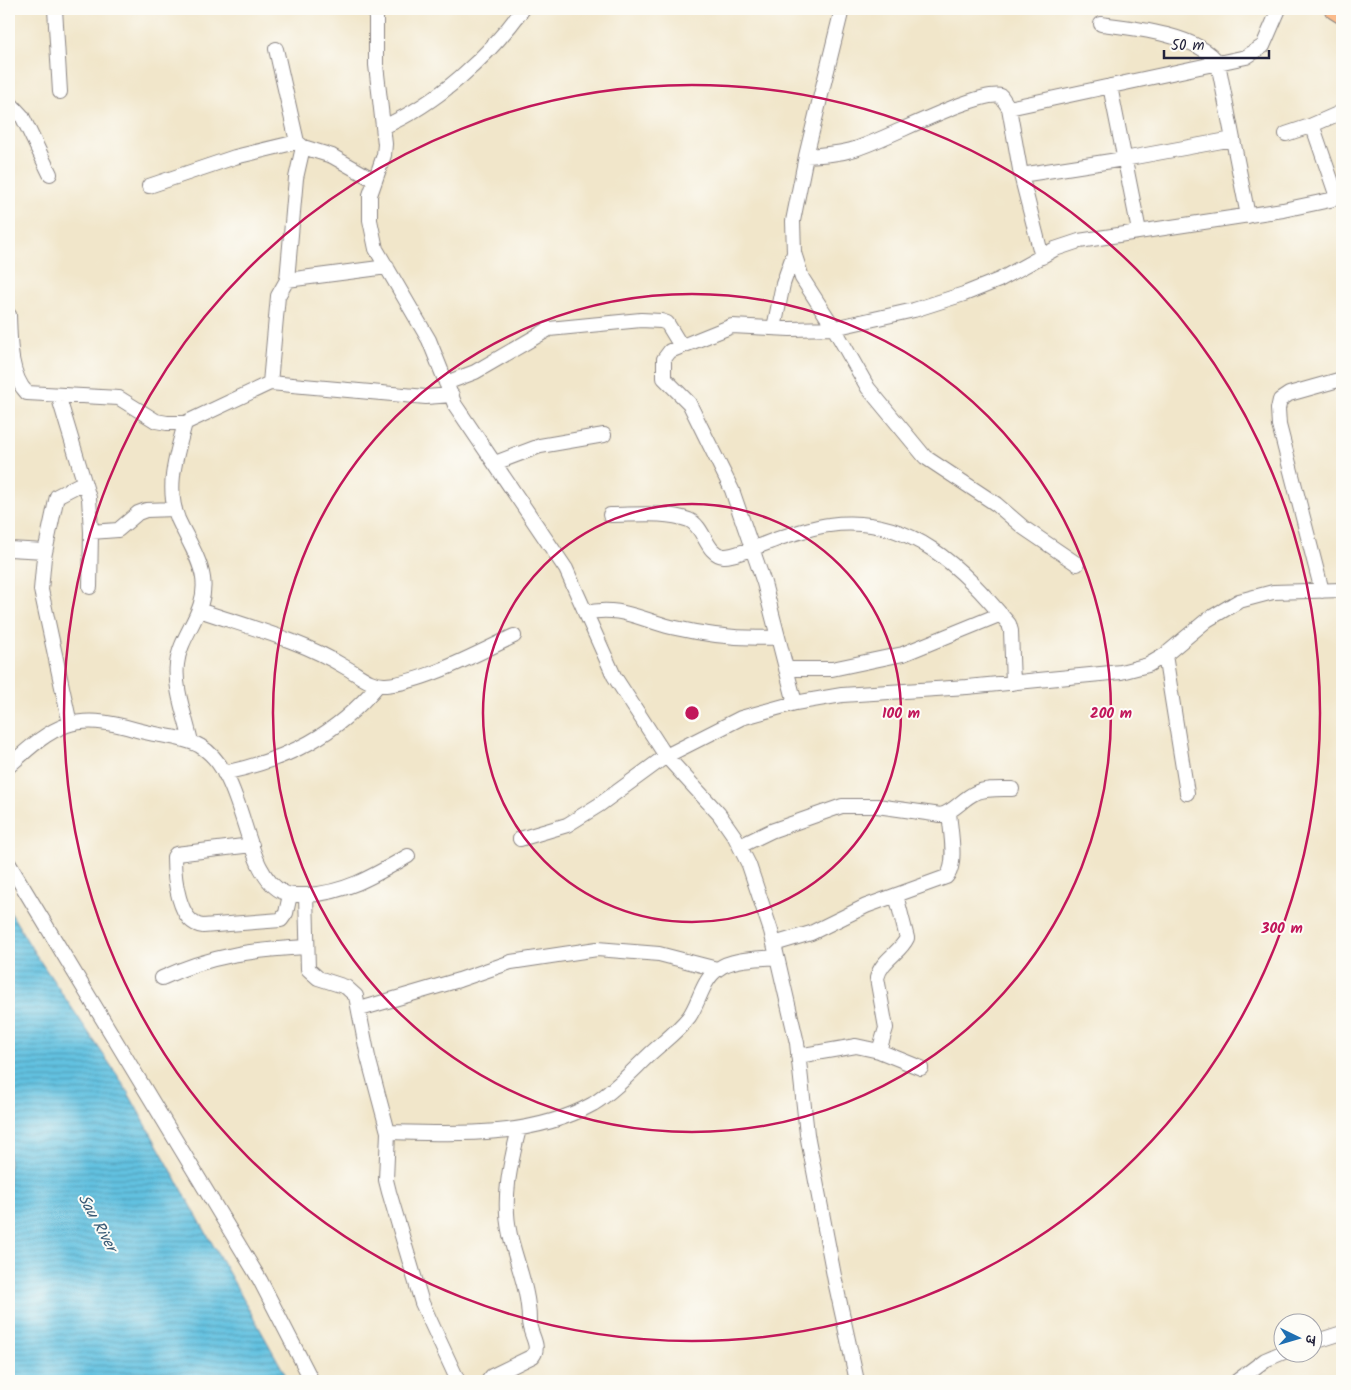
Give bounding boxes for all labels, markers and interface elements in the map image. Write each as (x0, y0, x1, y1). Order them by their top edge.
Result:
scale bar (1164, 28, 1268, 60)
text: 50 m (1171, 34, 1205, 58)
text: 100 m (882, 702, 920, 726)
text: 200 m (1090, 702, 1132, 726)
centre of rings (683, 704, 701, 722)
text: 300 m (1260, 917, 1303, 941)
water label: Sau River (71, 1190, 125, 1260)
north arrow (1274, 1312, 1324, 1362)
text: उ (1298, 1334, 1321, 1348)

